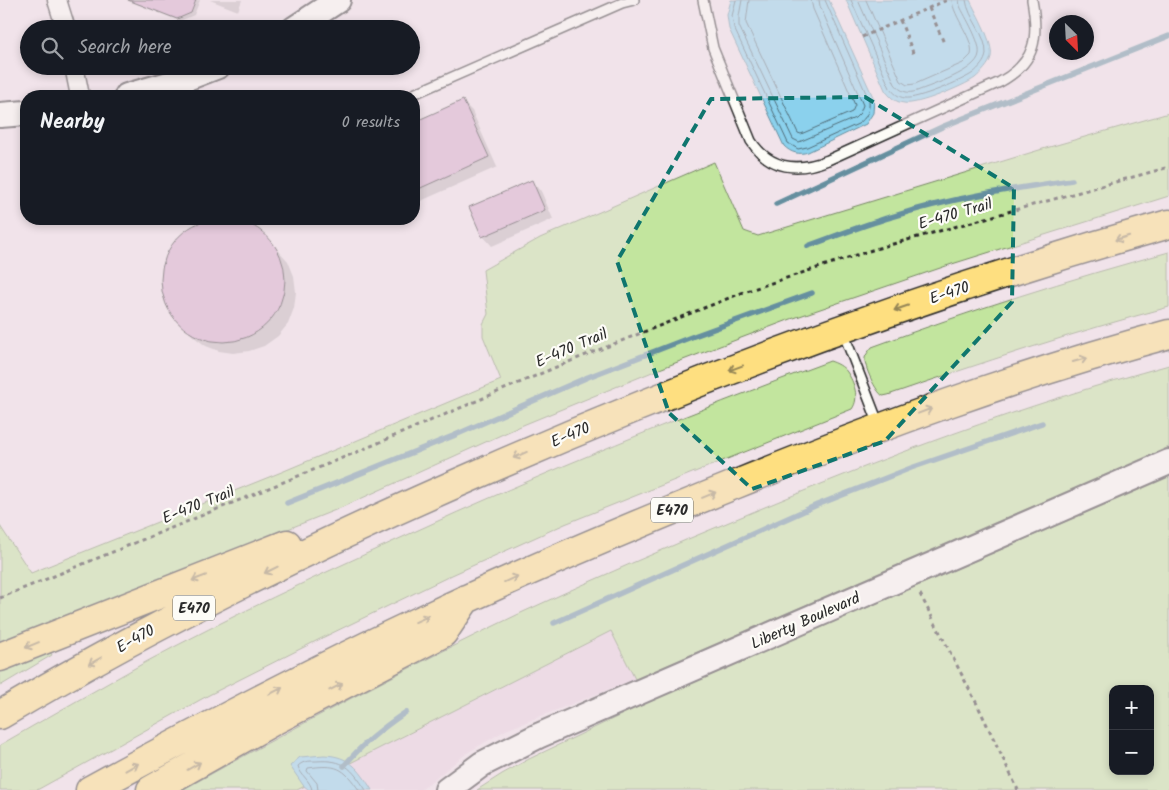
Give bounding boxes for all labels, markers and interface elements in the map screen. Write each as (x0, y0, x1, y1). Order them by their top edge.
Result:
north arrow (1049, 15, 1094, 60)
search box (20, 20, 420, 75)
text: Search here (78, 33, 172, 63)
icon: search (38, 34, 66, 62)
text: Nearby (40, 106, 105, 139)
text: 0 results (342, 110, 400, 135)
street label: E-470 Trail (915, 192, 996, 237)
one-way arrow (1114, 233, 1130, 243)
street label: E-470 (926, 275, 973, 312)
one-way arrow (893, 304, 909, 313)
street label: E-470 Trail (532, 322, 612, 375)
one-way arrow (1071, 354, 1087, 364)
one-way arrow (728, 364, 744, 373)
one-way arrow (918, 405, 933, 414)
street label: E-470 (547, 416, 594, 455)
one-way arrow (513, 451, 528, 461)
street label: E-470 Trail (158, 479, 239, 531)
one-way arrow (701, 490, 716, 499)
road number: E470 (651, 498, 693, 522)
one-way arrow (263, 565, 278, 575)
one-way arrow (192, 574, 207, 583)
one-way arrow (503, 574, 518, 583)
street label: Liberty Boulevard (747, 586, 865, 657)
road number: E470 (173, 596, 215, 620)
one-way arrow (414, 614, 429, 624)
street label: E-470 (112, 618, 160, 660)
one-way arrow (25, 640, 40, 650)
one-way arrow (89, 656, 103, 666)
one-way arrow (328, 682, 343, 691)
map controls (1109, 685, 1154, 775)
button: + (1109, 685, 1154, 730)
one-way arrow (268, 686, 283, 695)
button: − (1109, 730, 1154, 775)
one-way arrow (186, 760, 200, 770)
one-way arrow (125, 761, 139, 771)

